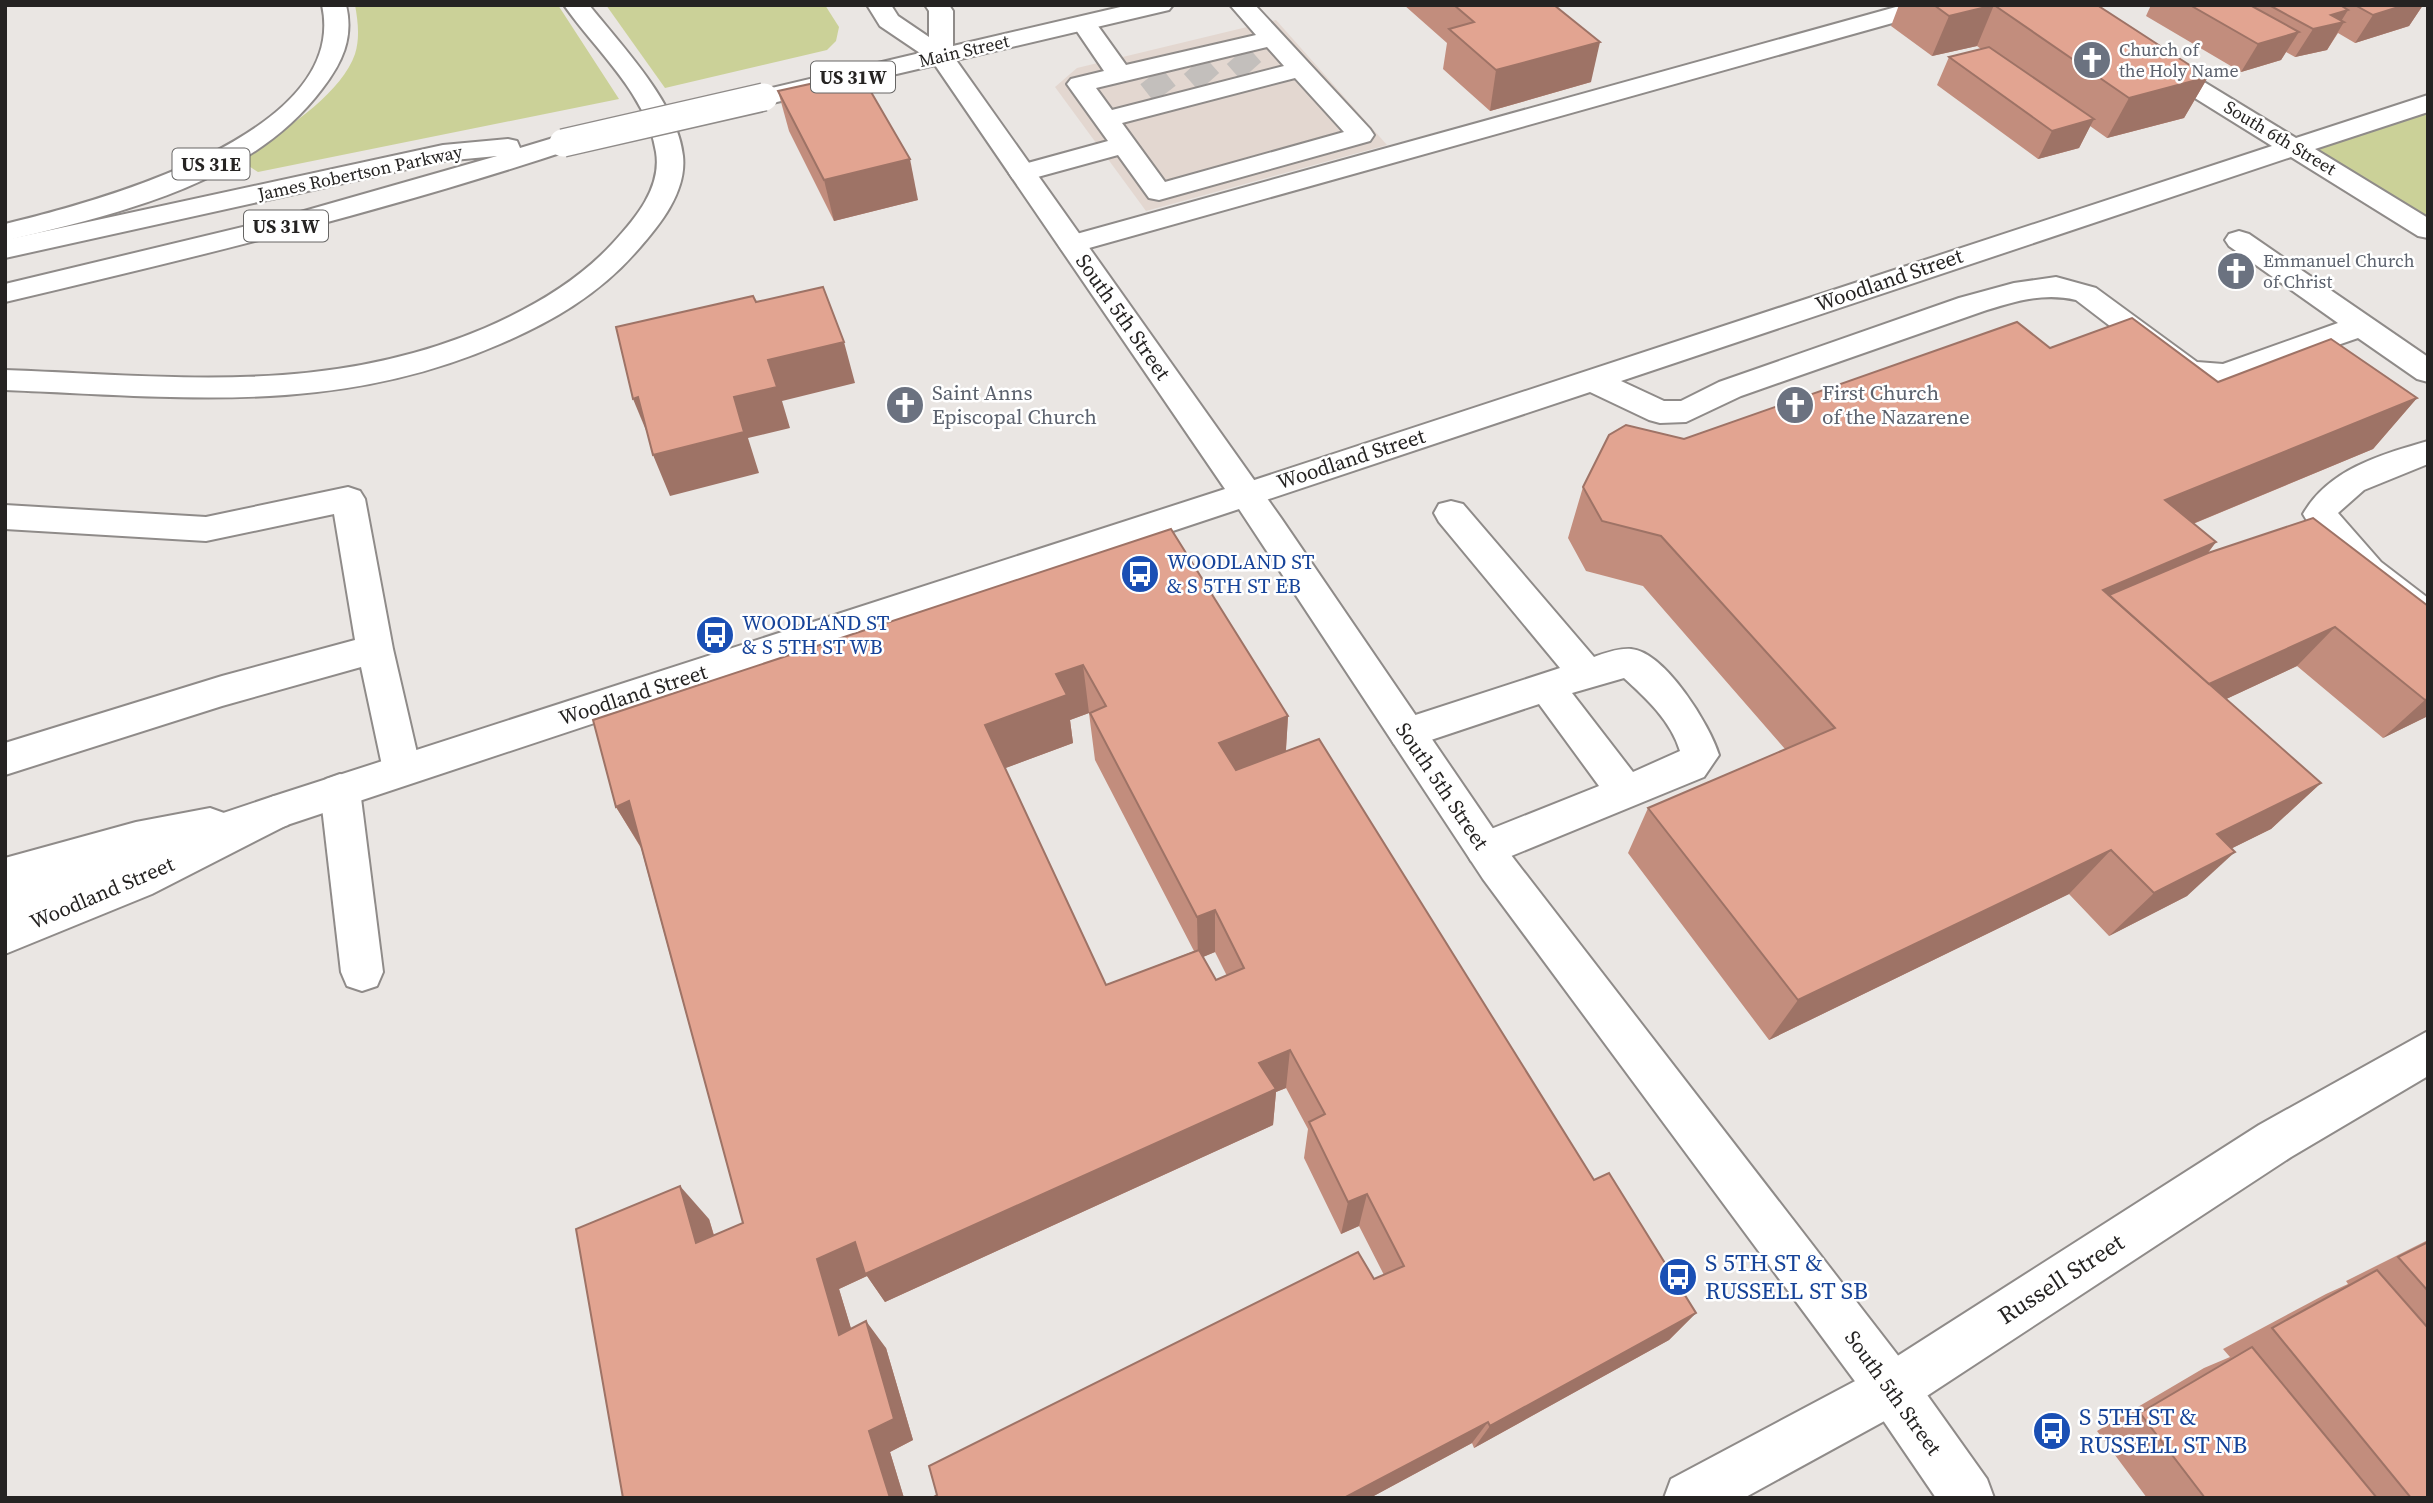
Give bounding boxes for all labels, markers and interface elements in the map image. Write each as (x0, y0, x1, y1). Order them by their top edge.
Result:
street label: Main Street (916, 28, 1012, 73)
place label: Church of the Holy Name (2119, 37, 2239, 83)
church icon: Church of the Holy Name (2071, 39, 2113, 81)
road number: US 31W (811, 61, 895, 92)
street label: South 6th Street (2220, 94, 2341, 181)
street label: James Robertson Parkway (254, 138, 465, 207)
road number: US 31E (172, 148, 249, 180)
road number: US 31W (244, 210, 328, 242)
street label: Woodland Street (1811, 241, 1967, 318)
street label: South 5th Street (1069, 248, 1178, 386)
place label: Emmanuel Church of Christ (2263, 248, 2415, 294)
church icon: Emmanuel Church of Christ (2215, 250, 2257, 292)
place label: Saint Anns Episcopal Church (932, 378, 1097, 431)
place label: First Church of the Nazarene (1822, 378, 1970, 431)
church icon: Saint Anns Episcopal Church (884, 384, 926, 426)
church icon: First Church of the Nazarene (1774, 384, 1816, 426)
street label: Woodland Street (1273, 421, 1429, 496)
place label: WOODLAND ST & S 5TH ST EB (1167, 547, 1315, 600)
bus stop icon: WOODLAND ST & S 5TH ST EB (1119, 553, 1161, 595)
place label: WOODLAND ST & S 5TH ST WB (742, 608, 890, 661)
bus stop icon: WOODLAND ST & S 5TH ST WB (694, 614, 736, 656)
street label: Woodland Street (555, 657, 711, 732)
street label: South 5th Street (1389, 716, 1496, 855)
street label: Woodland Street (25, 849, 179, 936)
street label: Russell Street (1991, 1225, 2130, 1332)
place label: S 5TH ST & RUSSELL ST SB (1705, 1246, 1868, 1307)
bus stop icon: S 5TH ST & RUSSELL ST SB (1657, 1256, 1699, 1298)
street label: South 5th Street (1838, 1324, 1949, 1461)
place label: S 5TH ST & RUSSELL ST NB (2079, 1400, 2247, 1461)
bus stop icon: S 5TH ST & RUSSELL ST NB (2031, 1410, 2073, 1452)

